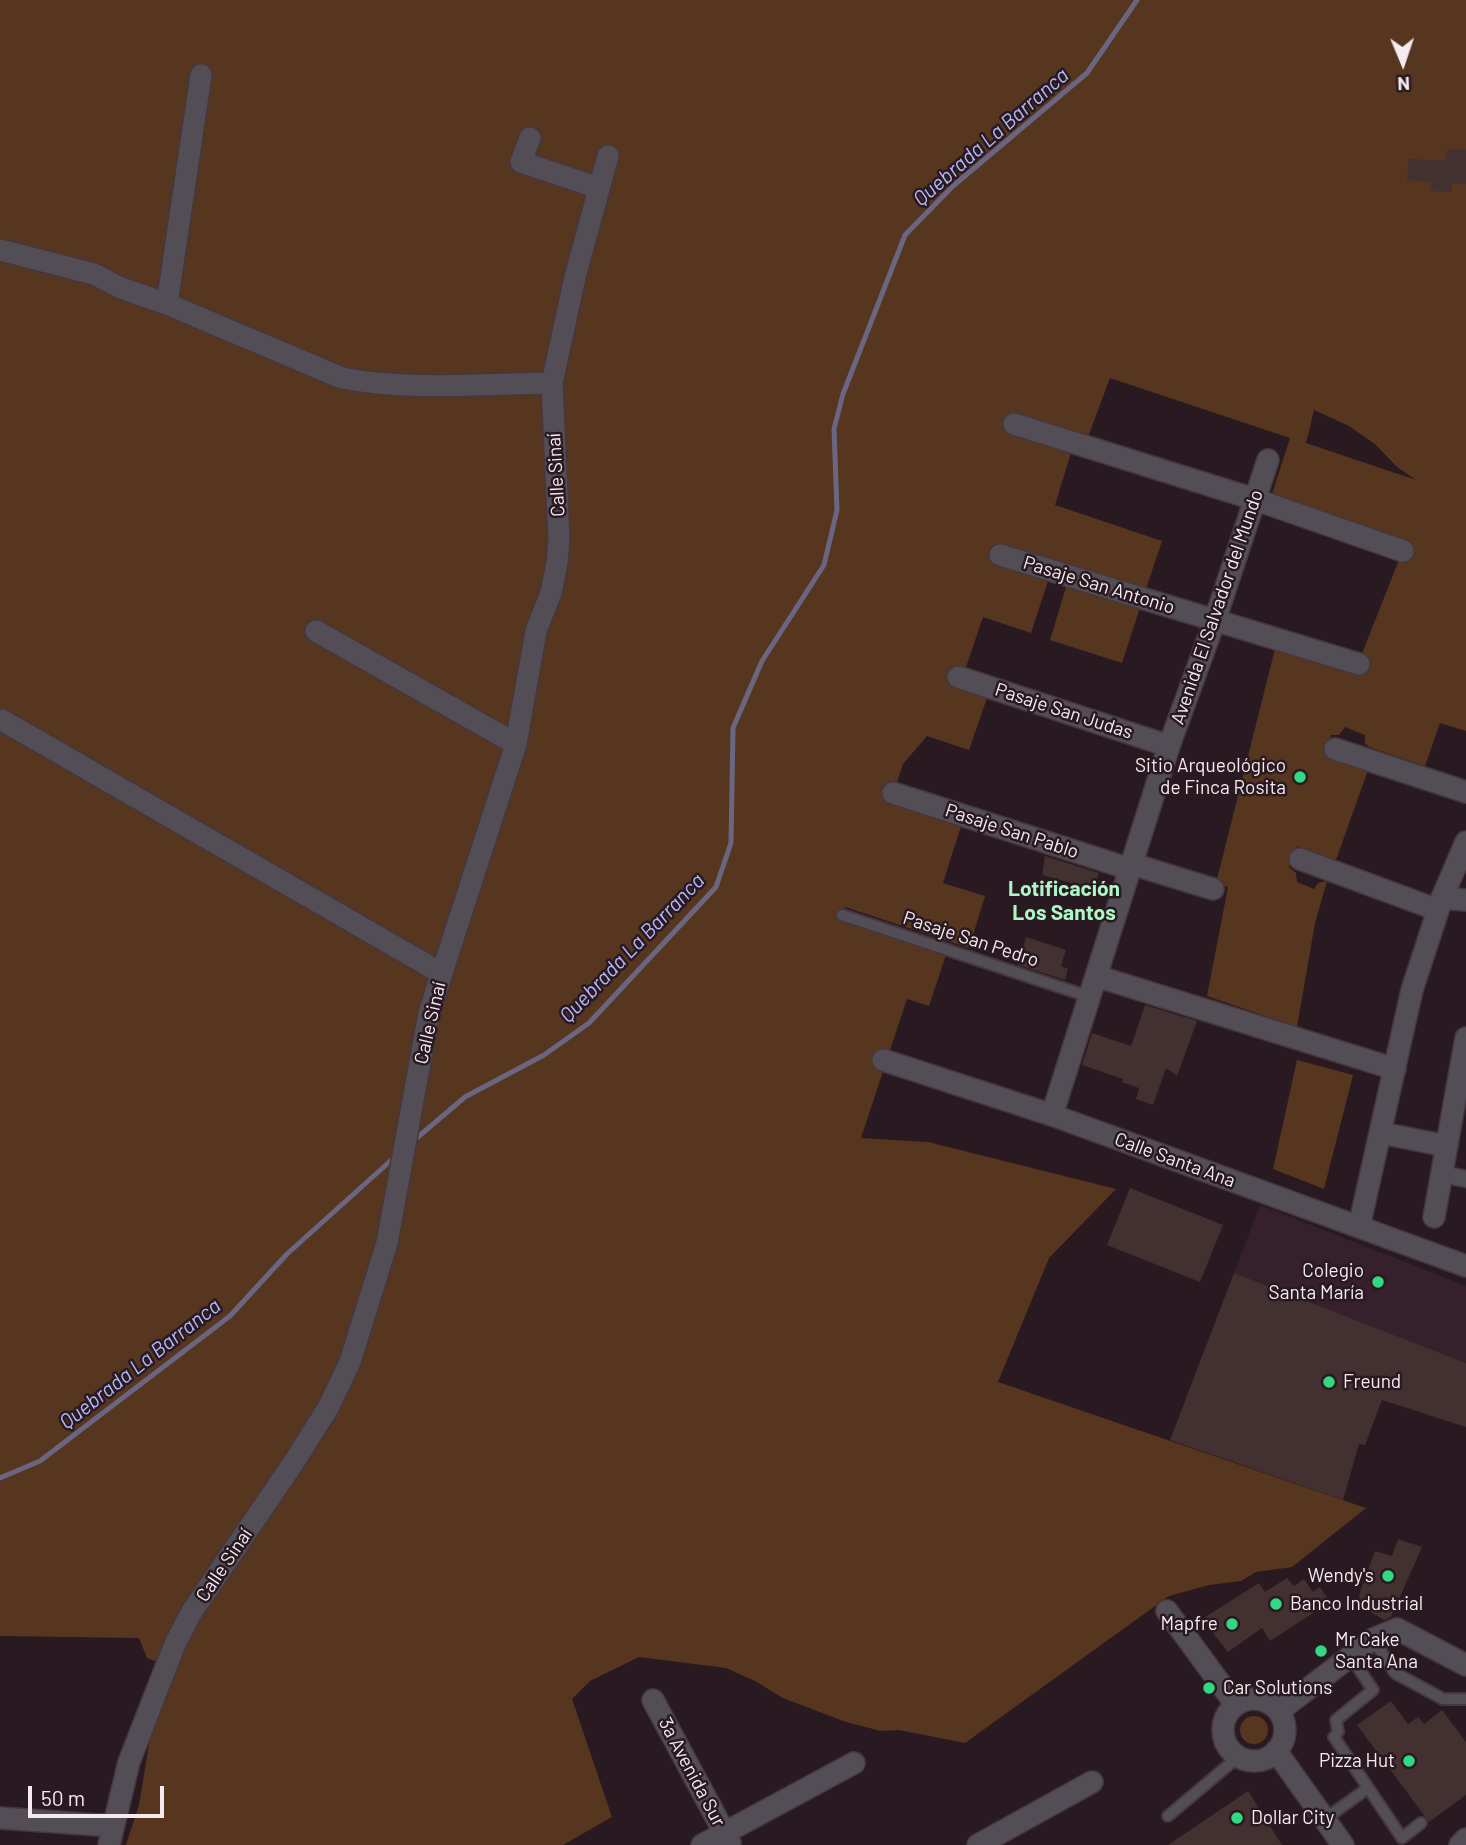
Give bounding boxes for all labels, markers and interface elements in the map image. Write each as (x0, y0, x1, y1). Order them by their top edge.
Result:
north arrow (1368, 28, 1438, 98)
water label: Quebrada La Barranca (908, 63, 1074, 211)
text: N (1397, 73, 1410, 96)
street label: Calle Sinaí (542, 433, 570, 517)
street label: Avenida El Salvador del Mundo (1166, 487, 1268, 727)
street label: Pasaje San Antonio (1020, 551, 1178, 619)
street label: Pasaje San Judas (992, 678, 1136, 744)
place label: Sitio Arqueológico de Finca Rosita (1135, 755, 1286, 799)
marker: Sitio Arqueológico de Finca Rosita (1292, 769, 1308, 785)
street label: Pasaje San Pablo (942, 799, 1082, 863)
water label: Quebrada La Barranca (554, 868, 710, 1028)
district label: Lotificación Los Santos (1008, 876, 1120, 926)
street label: Pasaje San Pedro (900, 906, 1042, 972)
street label: Calle Sinaí (409, 980, 451, 1066)
street label: Calle Santa Ana (1112, 1128, 1238, 1192)
place label: Colegio Santa María (1269, 1260, 1364, 1304)
marker: Colegio Santa María (1370, 1274, 1386, 1290)
water label: Quebrada La Barranca (54, 1293, 226, 1435)
place label: Freund (1343, 1371, 1401, 1393)
marker: Freund (1321, 1374, 1337, 1390)
street label: Calle Sinaí (191, 1524, 257, 1606)
place label: Wendy's (1308, 1565, 1374, 1587)
marker: Wendy's (1380, 1568, 1396, 1584)
place label: Banco Industrial (1290, 1593, 1423, 1615)
marker: Banco Industrial (1268, 1596, 1284, 1612)
place label: Mapfre (1161, 1613, 1218, 1635)
marker: Mapfre (1224, 1616, 1240, 1632)
place label: Mr Cake Santa Ana (1335, 1629, 1418, 1673)
marker: Mr Cake Santa Ana (1313, 1643, 1329, 1659)
place label: Car Solutions (1223, 1677, 1332, 1699)
marker: Car Solutions (1201, 1680, 1217, 1696)
street label: 3a Avenida Sur (654, 1714, 730, 1830)
place label: Pizza Hut (1319, 1750, 1395, 1772)
marker: Pizza Hut (1401, 1753, 1417, 1769)
scale bar (32, 1772, 168, 1816)
text: 50 m (41, 1785, 85, 1810)
place label: Dollar City (1251, 1807, 1334, 1829)
marker: Dollar City (1229, 1810, 1245, 1826)

